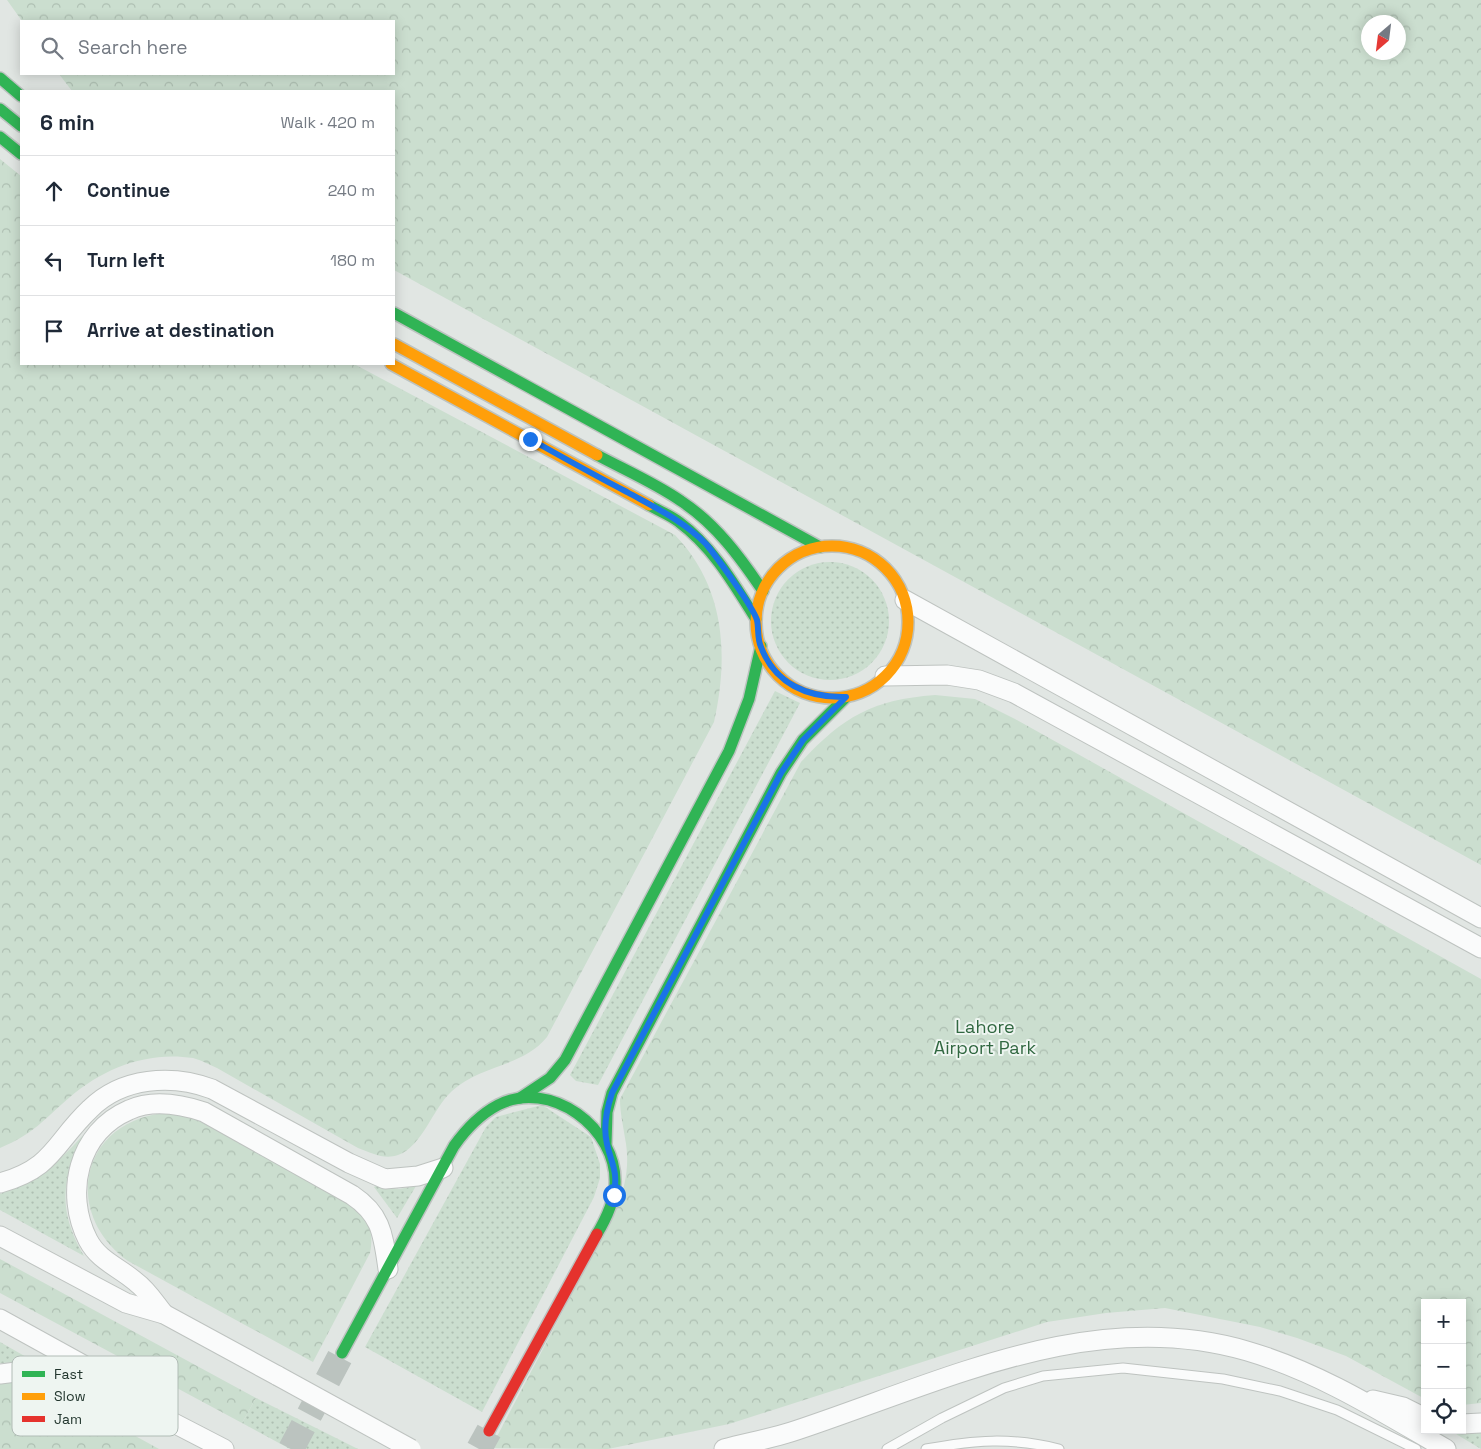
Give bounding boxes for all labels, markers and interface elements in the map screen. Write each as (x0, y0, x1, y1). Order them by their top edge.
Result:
north arrow (1361, 15, 1406, 60)
search box (20, 20, 395, 75)
icon: search (38, 34, 66, 62)
text: Search here (78, 35, 188, 60)
text: 6 min (40, 109, 95, 136)
text: Walk · 420 m (280, 112, 375, 133)
icon: ahead (40, 177, 68, 205)
text: Continue (87, 178, 170, 203)
text: 240 m (328, 180, 375, 201)
icon: left (40, 247, 68, 275)
text: Turn left (87, 248, 165, 273)
text: 180 m (330, 250, 375, 271)
icon: arrive (40, 317, 68, 345)
text: Arrive at destination (87, 318, 275, 343)
route end (519, 428, 542, 451)
park label: Lahore Airport Park (934, 1015, 1036, 1059)
route start (603, 1184, 626, 1207)
map controls (1421, 1299, 1466, 1434)
button: + (1421, 1299, 1466, 1344)
button: − (1421, 1344, 1466, 1389)
legend (12, 1356, 178, 1436)
text: Fast (54, 1365, 83, 1383)
text: Slow (54, 1387, 86, 1405)
button: locate (1421, 1389, 1466, 1434)
text: Jam (54, 1410, 82, 1428)

